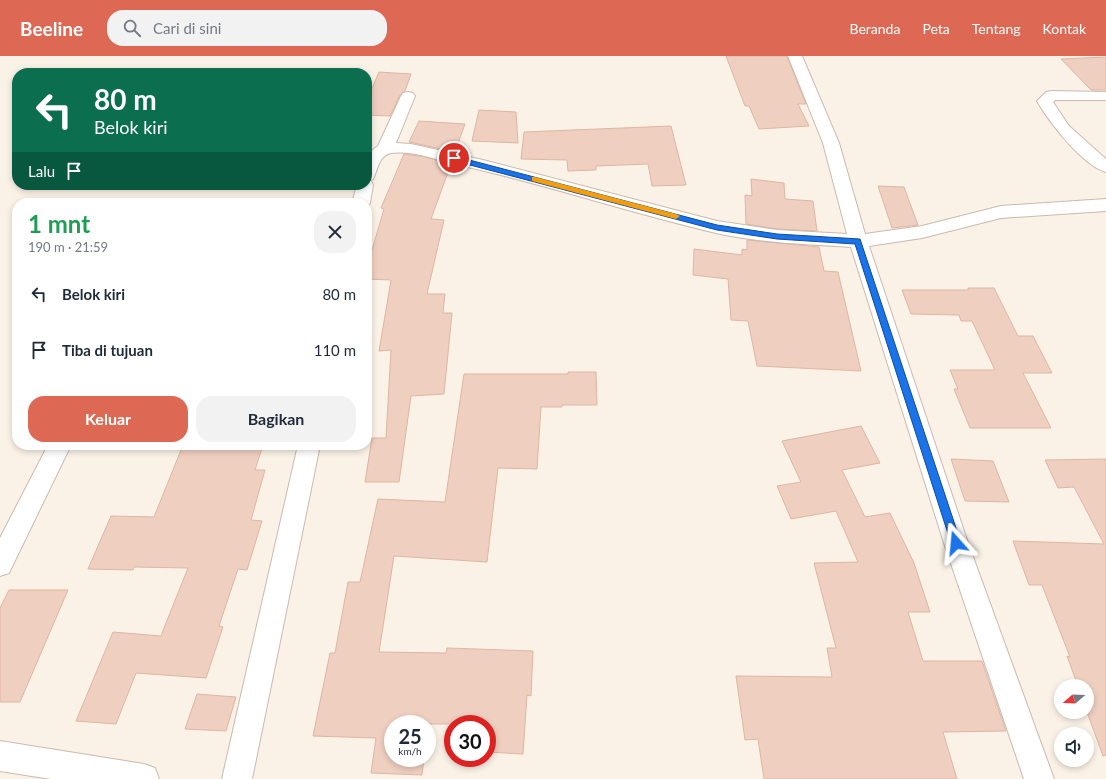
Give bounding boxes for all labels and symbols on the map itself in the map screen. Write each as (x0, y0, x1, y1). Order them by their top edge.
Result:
pin (437, 141, 471, 175)
position arrow (935, 522, 977, 564)
north arrow (1054, 679, 1094, 719)
speed limit sign: 30 (444, 715, 496, 767)

